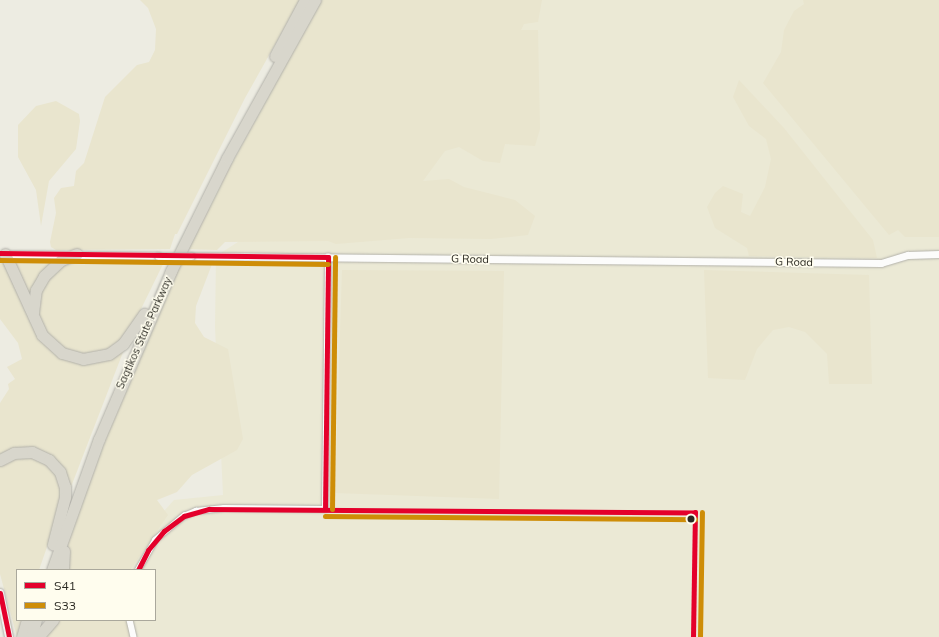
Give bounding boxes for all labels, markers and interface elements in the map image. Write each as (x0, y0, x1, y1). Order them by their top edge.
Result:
street label: G Road (451, 252, 489, 266)
street label: G Road (775, 255, 813, 269)
street label: Sagtikos State Parkway (113, 275, 175, 391)
unlabelled marker (686, 514, 696, 524)
legend (16, 569, 156, 621)
text: S41 (54, 578, 76, 593)
text: S33 (54, 598, 76, 613)

